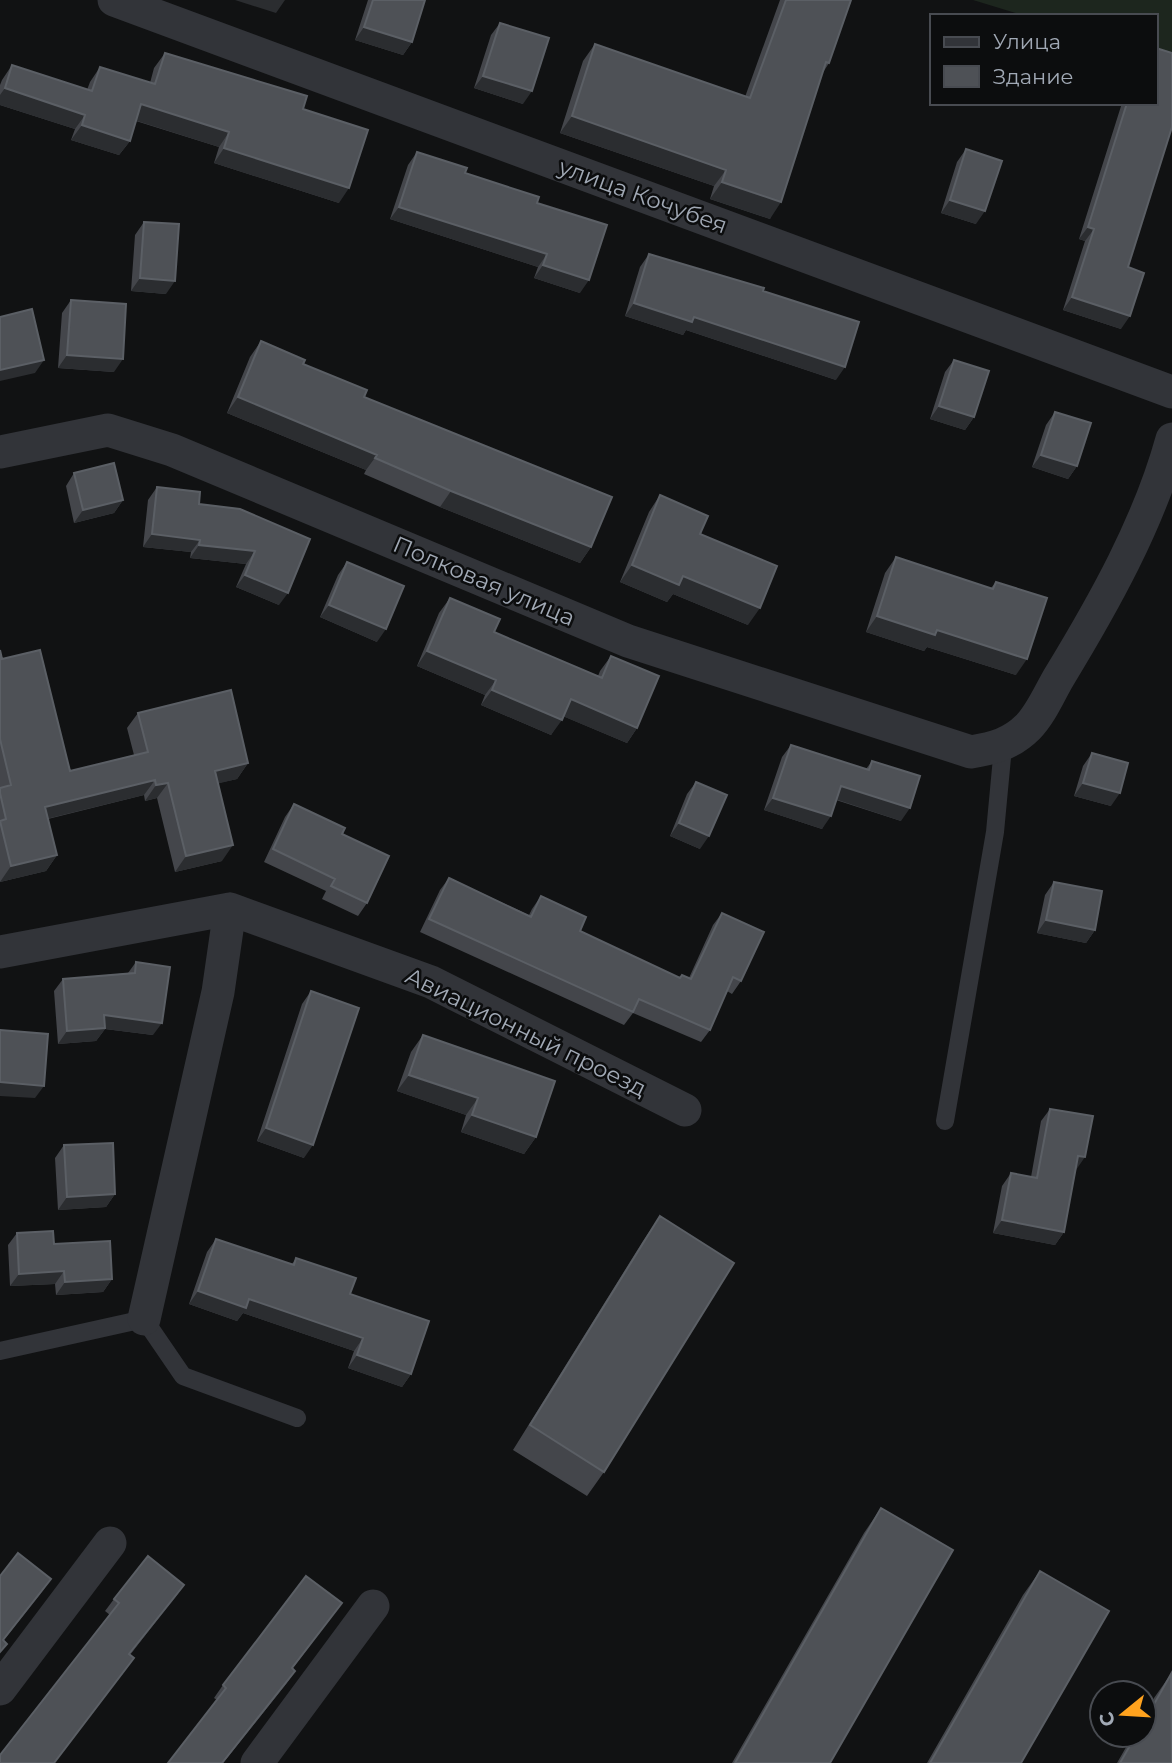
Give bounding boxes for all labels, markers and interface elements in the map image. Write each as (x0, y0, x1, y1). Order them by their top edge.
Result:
legend (930, 14, 1158, 105)
text: Улица (993, 29, 1061, 54)
text: Здание (993, 64, 1074, 89)
street label: улица Кочубея (554, 152, 731, 239)
street label: Полковая улица (389, 530, 579, 632)
street label: Авиационный проезд (401, 961, 651, 1103)
north arrow (1088, 1679, 1158, 1749)
text: С (1094, 1709, 1120, 1729)

